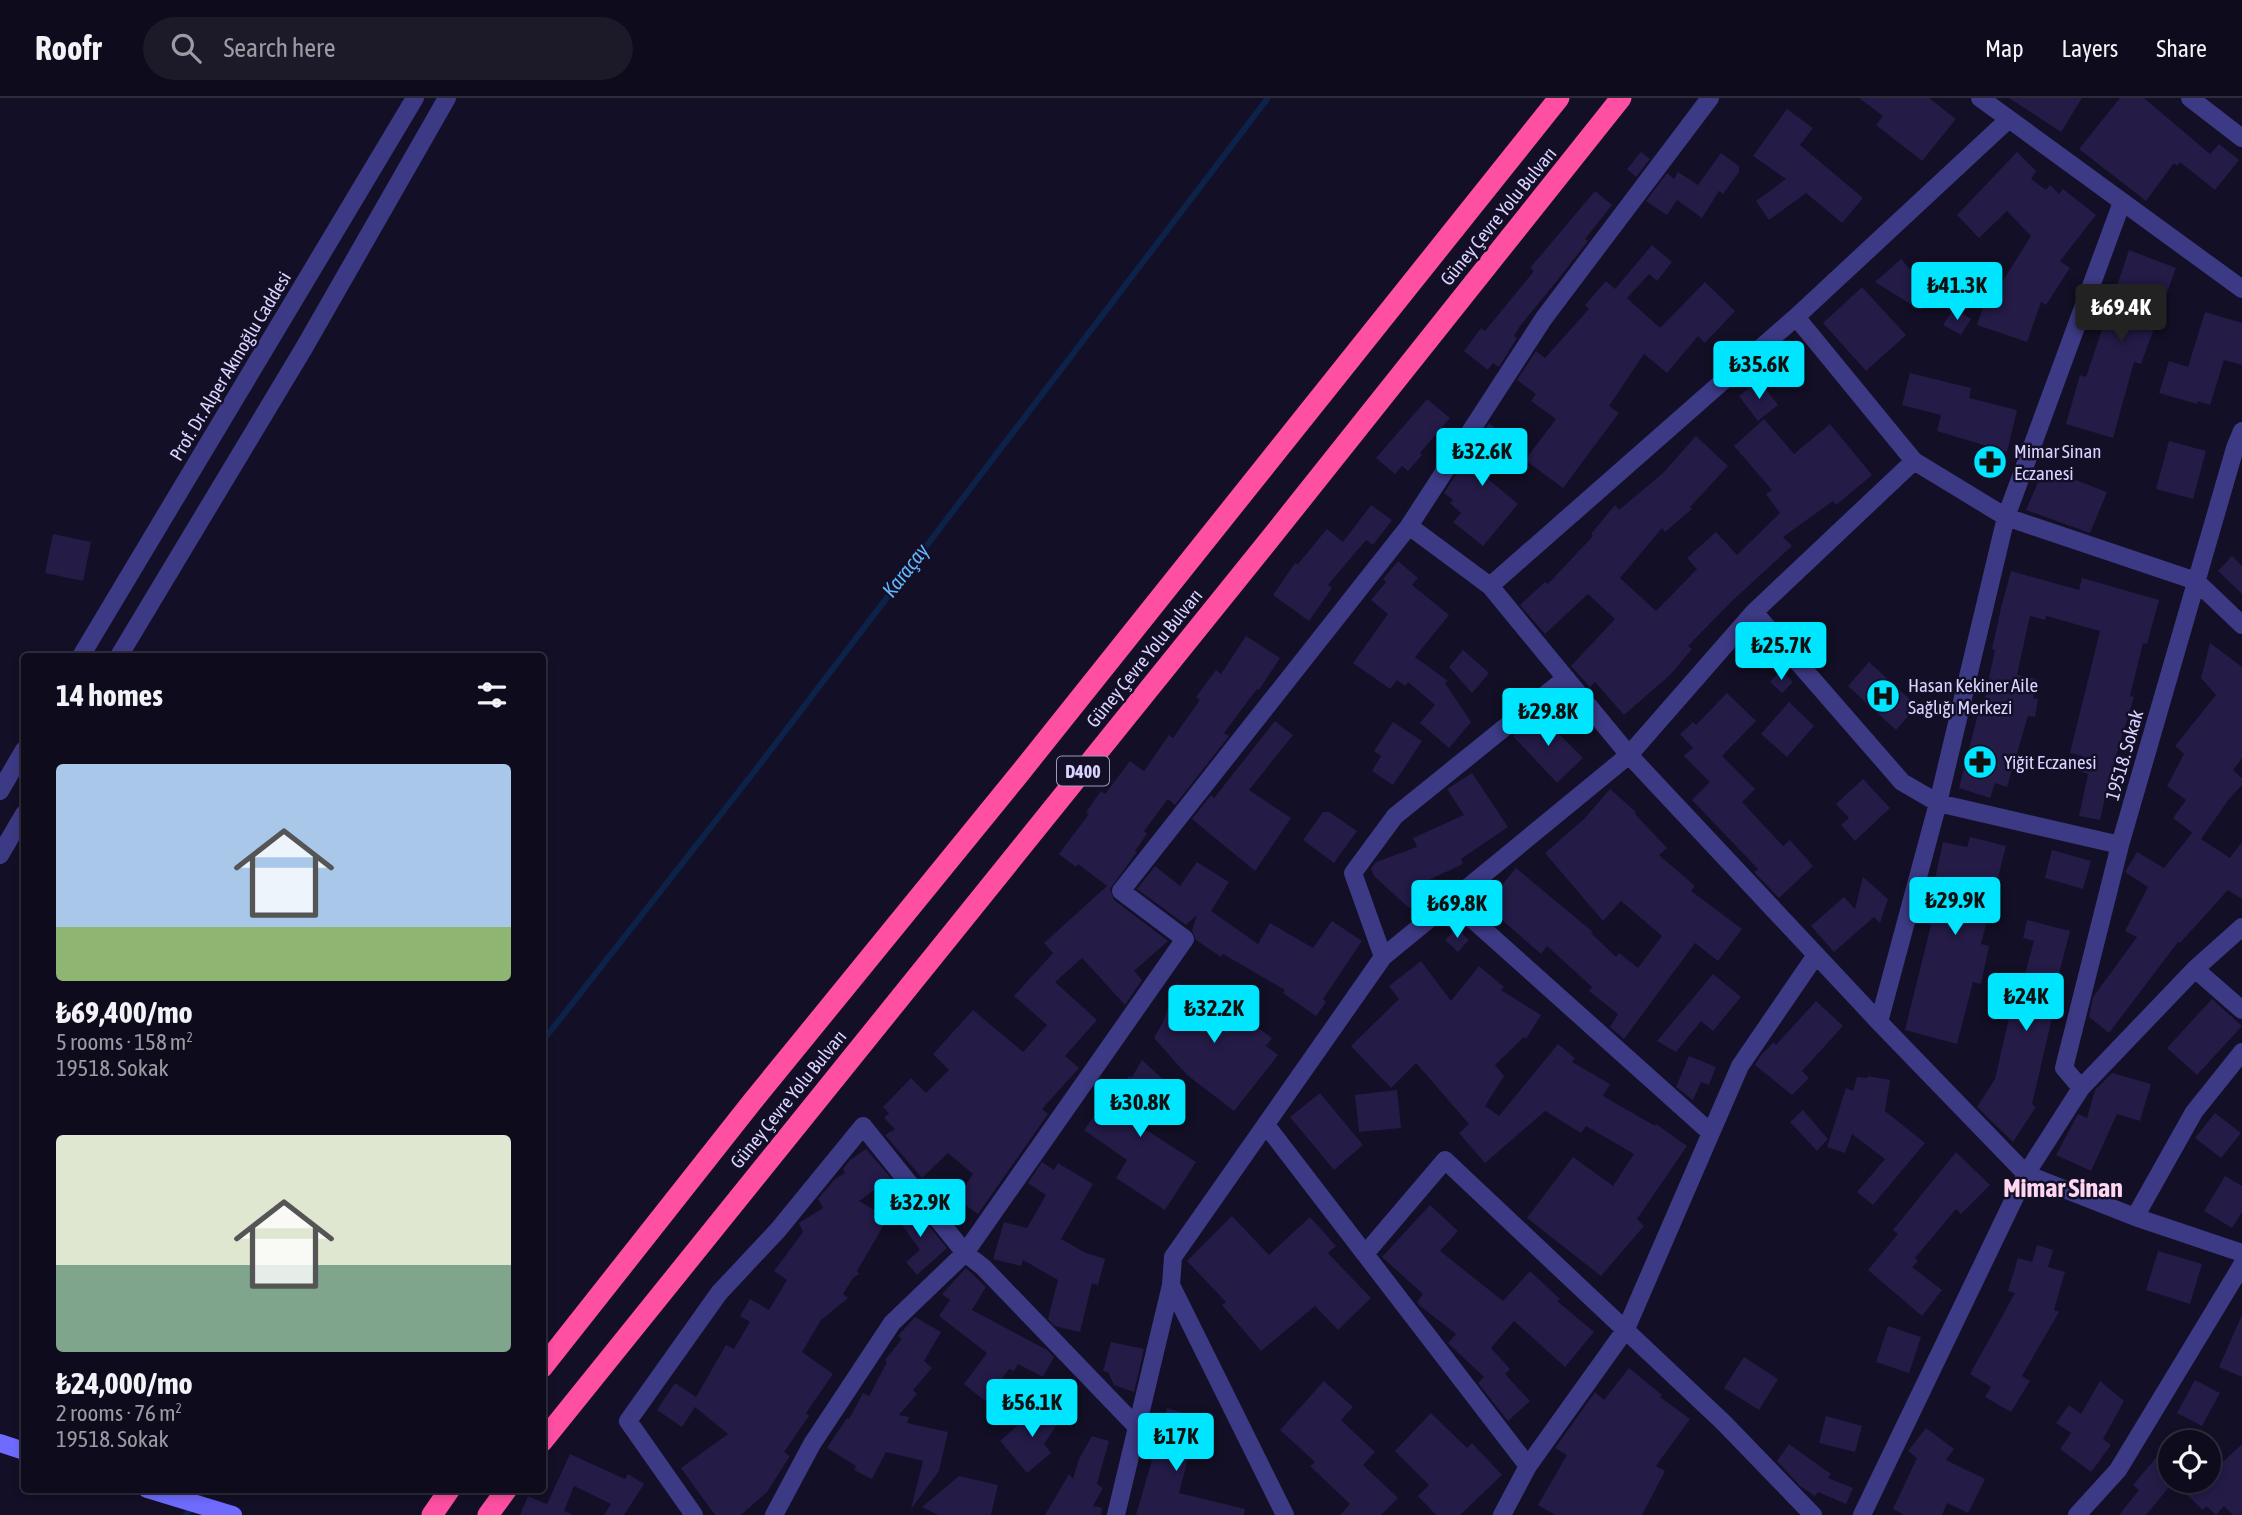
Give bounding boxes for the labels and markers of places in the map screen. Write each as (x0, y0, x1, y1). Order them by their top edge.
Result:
pin: ₺41.3K (1900, 262, 2014, 322)
pin: ₺69.4K (2064, 285, 2178, 344)
pin: ₺35.6K (1702, 342, 1816, 401)
pin: ₺32.6K (1425, 428, 1539, 488)
place label: Mimar Sinan Eczanesi (2014, 440, 2101, 484)
pharmacy icon: Mimar Sinan Eczanesi (1971, 443, 2009, 481)
pin: ₺25.7K (1724, 622, 1838, 682)
place label: Hasan Kekiner Aile Sağlığı Merkezi (1908, 674, 2038, 718)
hospital icon: Hasan Kekiner Aile Sağlığı Merkezi (1864, 677, 1902, 715)
pin: ₺29.8K (1491, 688, 1605, 748)
pharmacy icon: Yiğit Eczanesi (1961, 743, 1999, 781)
place label: Yiğit Eczanesi (2004, 751, 2097, 773)
pin: ₺29.9K (1898, 878, 2012, 937)
pin: ₺69.8K (1400, 880, 1514, 940)
pin: ₺24K (1985, 974, 2067, 1033)
pin: ₺32.2K (1157, 986, 1271, 1045)
pin: ₺30.8K (1083, 1080, 1197, 1139)
pin: ₺32.9K (863, 1180, 977, 1239)
pin: ₺56.1K (975, 1380, 1089, 1439)
pin: ₺17K (1135, 1414, 1217, 1473)

